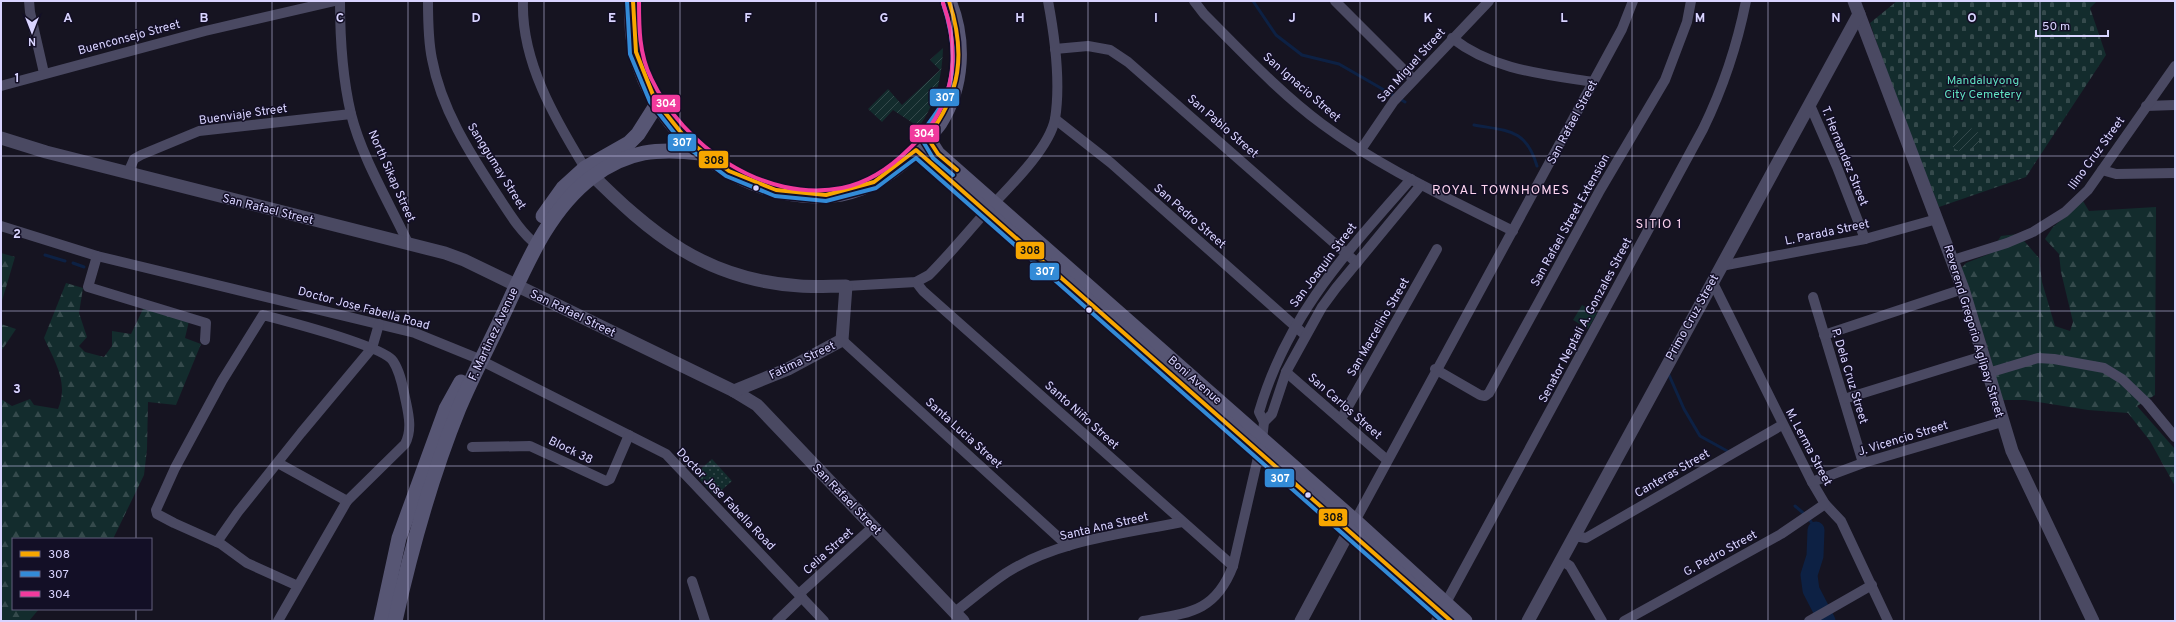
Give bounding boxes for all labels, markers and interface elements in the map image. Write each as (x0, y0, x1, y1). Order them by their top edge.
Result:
text: A (63, 11, 73, 27)
text: B (200, 11, 209, 27)
text: C (336, 11, 344, 27)
text: D (471, 11, 481, 27)
text: E (608, 11, 616, 27)
text: F (744, 11, 752, 27)
text: G (880, 11, 889, 27)
text: H (1015, 11, 1025, 27)
text: I (1154, 11, 1158, 27)
text: J (1288, 11, 1296, 27)
text: K (1423, 11, 1433, 27)
text: L (1560, 11, 1568, 27)
text: M (1695, 11, 1705, 27)
text: N (1831, 11, 1841, 27)
text: O (1967, 11, 1977, 27)
north arrow (12, 12, 52, 52)
scale bar (2036, 12, 2108, 38)
street label: Buenconsejo Street (76, 17, 182, 59)
text: 50 m (2042, 19, 2070, 35)
street label: San Miguel Street (1374, 25, 1449, 106)
text: N (28, 34, 36, 48)
street label: San Ignacio Street (1259, 49, 1344, 126)
text: 1 (14, 71, 20, 87)
park label: Mandaluyong City Cemetery (1944, 73, 2022, 103)
street label: San Rafael Street (1544, 78, 1602, 167)
line badge: 307 (929, 88, 960, 107)
text: 307 (935, 91, 955, 105)
street label: San Pablo Street (1183, 91, 1261, 162)
line badge: 304 (651, 94, 681, 113)
text: 304 (656, 97, 676, 111)
street label: Buenviaje Street (198, 101, 288, 129)
street label: T. Hernandez Street (1817, 104, 1871, 209)
street label: Ilino Cruz Street (2065, 114, 2129, 193)
street label: Sanggumay Street (463, 120, 529, 213)
line badge: 304 (909, 124, 940, 143)
text: 304 (914, 127, 934, 141)
street label: North Sikap Street (364, 128, 419, 225)
line badge: 307 (667, 133, 697, 152)
text: 307 (672, 136, 692, 150)
line badge: 308 (698, 150, 729, 169)
street label: San Rafael Street Extension (1528, 151, 1614, 290)
text: 308 (704, 154, 724, 168)
street label: San Pedro Street (1150, 181, 1229, 253)
unlabelled marker (751, 183, 761, 193)
district label: ROYAL TOWNHOMES (1432, 183, 1570, 199)
street label: San Rafael Street (221, 191, 315, 229)
street label: L. Parada Street (1783, 216, 1871, 250)
district label: SITIO 1 (1636, 217, 1682, 233)
street label: San Joaquin Street (1287, 220, 1361, 311)
text: 2 (13, 227, 21, 243)
street label: Senator Neptali A. Gonzales Street (1535, 235, 1636, 406)
line badge: 308 (1015, 241, 1045, 260)
street label: Reverend Gregorio Aglipay Street (1939, 243, 2007, 420)
text: 308 (1020, 244, 1040, 258)
line badge: 307 (1029, 262, 1060, 281)
text: 307 (1035, 265, 1055, 279)
street label: Primo Cruz Street (1663, 272, 1723, 363)
street label: San Marcelino Street (1344, 275, 1414, 380)
street label: Doctor Jose Fabella Road (296, 284, 431, 334)
street label: F. Martinez Avenue (465, 285, 522, 384)
street label: San Rafael Street (527, 286, 618, 342)
unlabelled marker (1084, 305, 1094, 315)
street label: P. Dela Cruz Street (1827, 326, 1871, 426)
street label: Fatima Street (767, 338, 838, 384)
street label: Boni Avenue (1164, 353, 1225, 409)
street label: San Carlos Street (1304, 370, 1385, 443)
street label: Santo Niño Street (1041, 378, 1122, 453)
text: 3 (13, 382, 21, 398)
street label: Santa Lucia Street (921, 395, 1005, 473)
street label: M. Lerma Street (1781, 406, 1835, 489)
street label: J. Vicencio Street (1856, 418, 1950, 460)
street label: Block 38 (546, 433, 595, 469)
street label: Doctor Jose Fabella Road (672, 445, 778, 554)
street label: Canteras Street (1632, 446, 1713, 502)
street label: San Rafael Street (808, 461, 884, 539)
line badge: 307 (1264, 468, 1295, 488)
text: 307 (1270, 472, 1290, 486)
unlabelled marker (1303, 490, 1313, 500)
line badge: 308 (1318, 508, 1348, 527)
street label: Santa Ana Street (1058, 509, 1150, 545)
text: 308 (1323, 511, 1343, 525)
street label: Celia Street (800, 525, 857, 579)
street label: G. Pedro Street (1681, 527, 1760, 581)
legend (12, 538, 152, 610)
text: 308 (48, 547, 70, 563)
text: 307 (48, 567, 69, 583)
text: 304 (48, 587, 70, 603)

